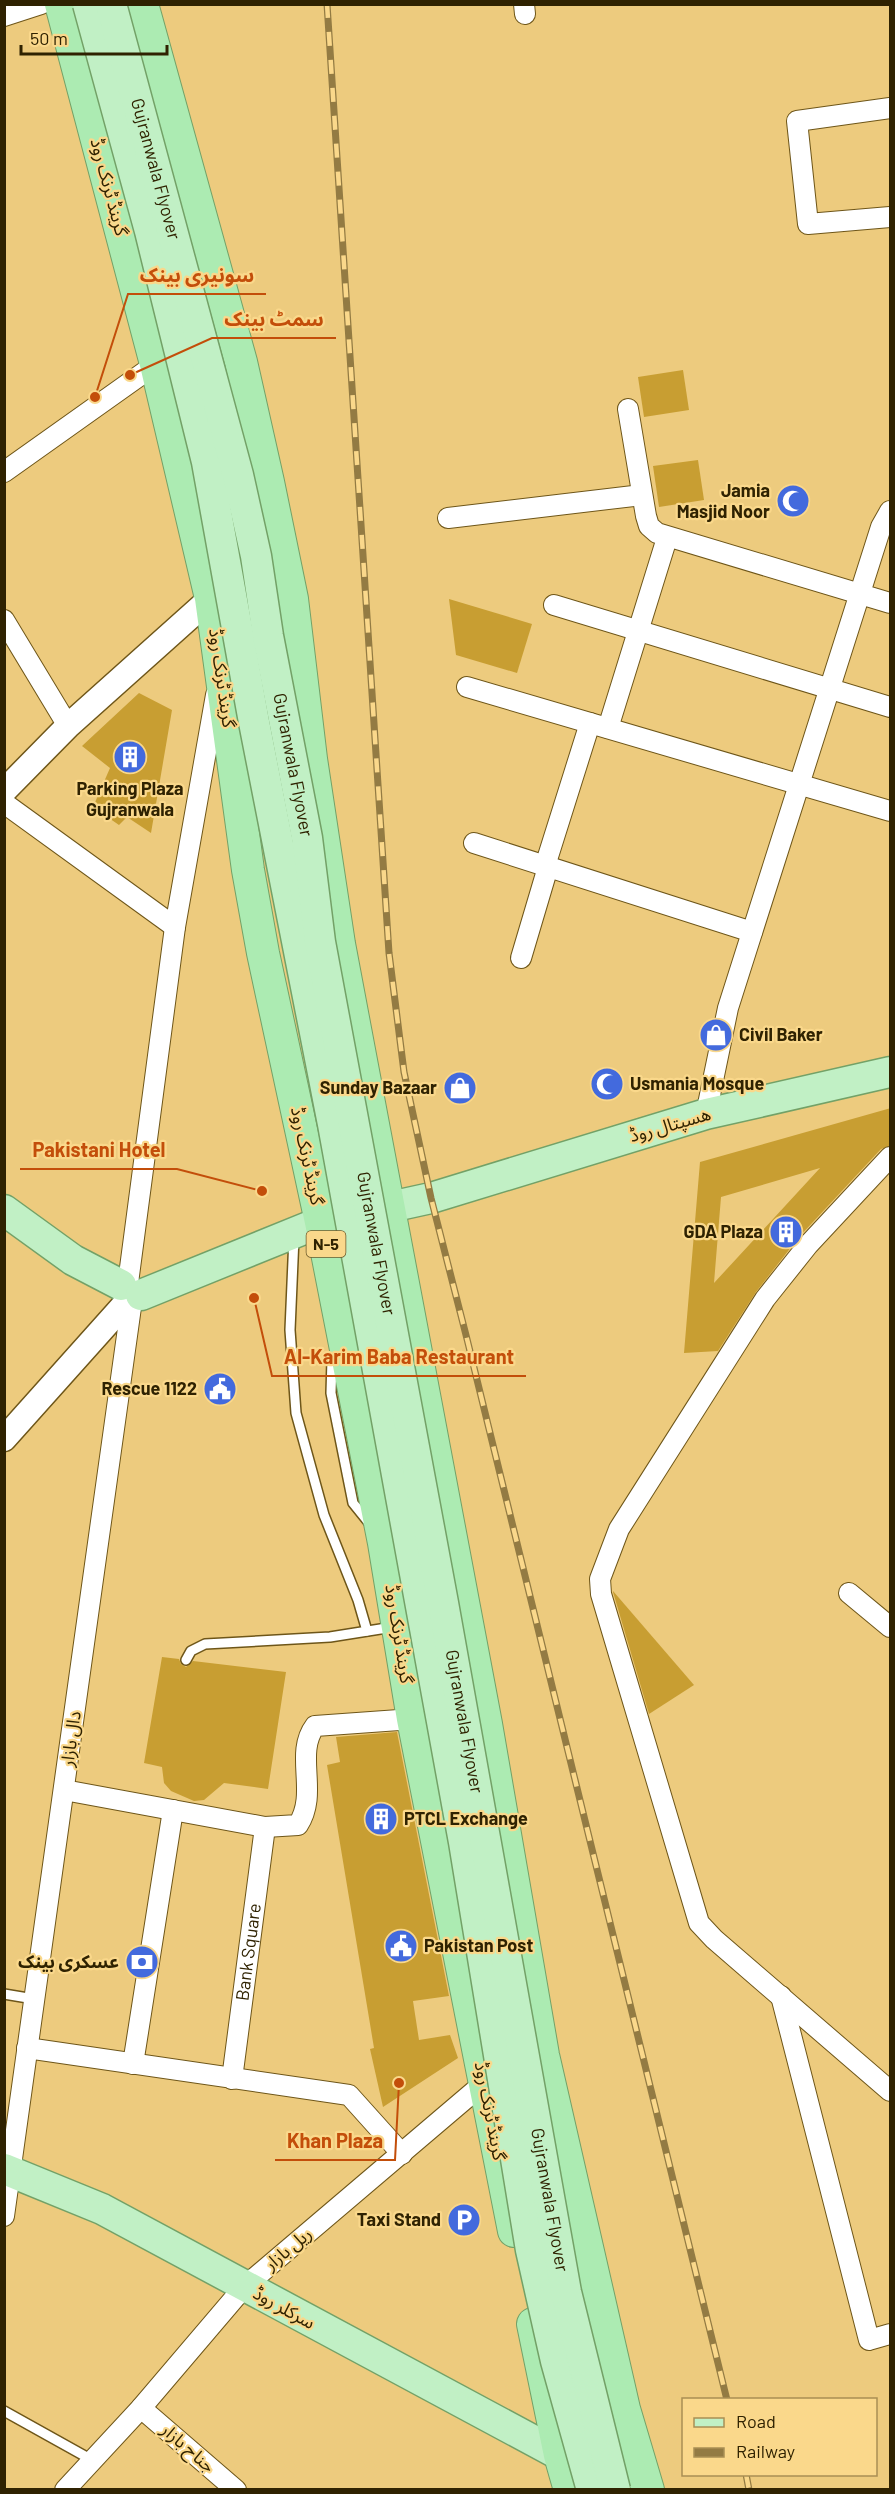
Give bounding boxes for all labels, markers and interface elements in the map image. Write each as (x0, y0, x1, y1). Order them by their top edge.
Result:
scale bar (21, 18, 166, 56)
text: 50 m (30, 27, 68, 49)
street label: Gujranwala Flyover (127, 96, 186, 242)
street label: گرینڈ ٹرنک روڈ (85, 136, 134, 239)
callout: سونیری بینک (128, 256, 266, 294)
text: سونیری بینک (140, 262, 254, 287)
callout: سمٹ بینک (212, 300, 336, 338)
text: سمٹ بینک (224, 306, 324, 331)
place label: Jamia Masjid Noor (677, 479, 770, 522)
mosque icon: Jamia Masjid Noor (775, 483, 811, 519)
street label: گرینڈ ٹرنک روڈ (204, 627, 241, 730)
street label: Gujranwala Flyover (269, 691, 319, 839)
building icon: Parking Plaza Gujranwala (112, 739, 148, 775)
place label: Parking Plaza Gujranwala (76, 777, 184, 820)
shop icon: Civil Baker (698, 1017, 734, 1053)
place label: Civil Baker (739, 1023, 823, 1045)
mosque icon: Usmania Mosque (589, 1066, 625, 1102)
shop icon: Sunday Bazaar (442, 1070, 478, 1106)
place label: Usmania Mosque (630, 1072, 764, 1094)
place label: Sunday Bazaar (320, 1076, 437, 1098)
street label: ھسپتال روڈ (626, 1102, 713, 1147)
street label: گرینڈ ٹرنک روڈ (286, 1105, 329, 1208)
callout: Pakistani Hotel (20, 1131, 177, 1169)
text: Pakistani Hotel (32, 1137, 166, 1161)
street label: Gujranwala Flyover (353, 1170, 401, 1317)
building icon: GDA Plaza (768, 1214, 804, 1250)
place label: GDA Plaza (683, 1220, 763, 1242)
road number: N-5 (306, 1231, 346, 1257)
callout: Al-Karim Baba Restaurant (272, 1338, 526, 1376)
text: Al-Karim Baba Restaurant (284, 1344, 514, 1368)
public building icon: Rescue 1122 (202, 1371, 238, 1407)
place label: Rescue 1122 (101, 1377, 197, 1399)
street label: گرینڈ ٹرنک روڈ (380, 1583, 419, 1686)
street label: Gujranwala Flyover (442, 1648, 489, 1795)
street label: دال بازار (55, 1710, 86, 1769)
building icon: PTCL Exchange (363, 1801, 399, 1837)
place label: PTCL Exchange (404, 1807, 528, 1829)
street label: Bank Square (230, 1902, 265, 2002)
public building icon: Pakistan Post (383, 1928, 419, 1964)
place label: Pakistan Post (424, 1934, 533, 1956)
bank icon: عسکری بینک (124, 1944, 160, 1980)
place label: عسکری بینک (18, 1950, 119, 1973)
street label: گرینڈ ٹرنک روڈ (470, 2060, 511, 2163)
callout: Khan Plaza (275, 2122, 395, 2160)
street label: Gujranwala Flyover (527, 2126, 574, 2274)
text: Khan Plaza (287, 2128, 383, 2152)
parking icon: Taxi Stand (446, 2202, 482, 2238)
place label: Taxi Stand (357, 2208, 441, 2230)
street label: ریل بازار (258, 2222, 316, 2276)
street label: سرکلر روڈ (249, 2281, 319, 2334)
legend (682, 2398, 877, 2476)
text: Road (736, 2410, 776, 2432)
street label: جناح بازار (154, 2417, 220, 2479)
text: Railway (736, 2440, 795, 2462)

